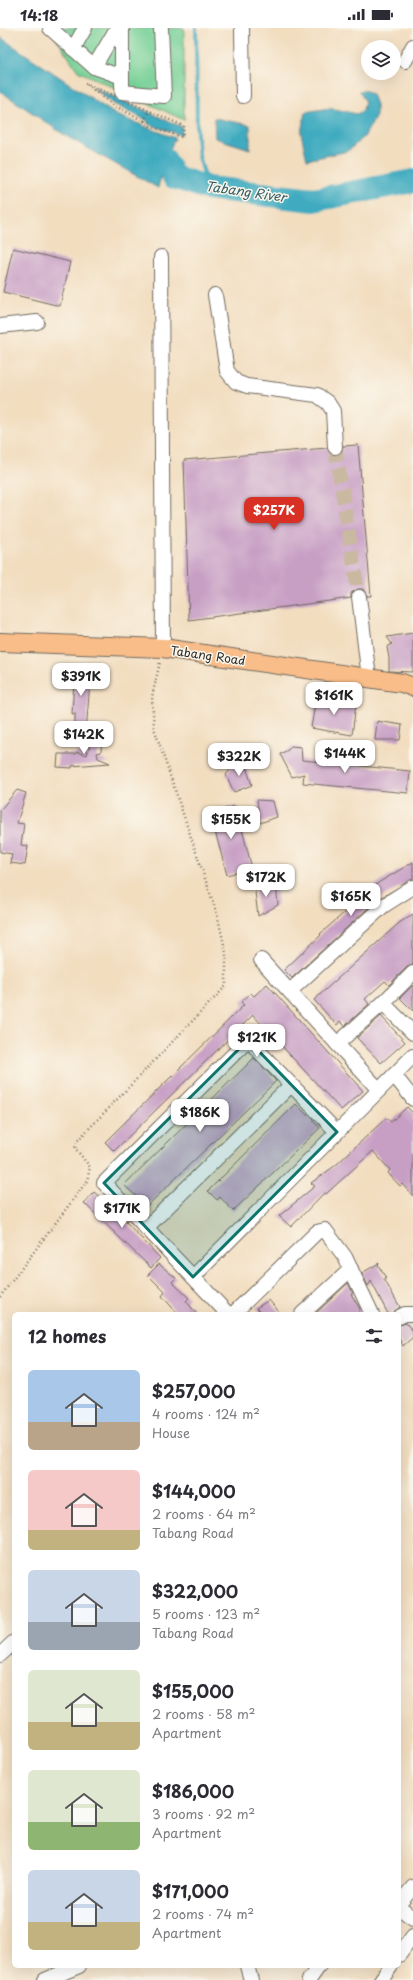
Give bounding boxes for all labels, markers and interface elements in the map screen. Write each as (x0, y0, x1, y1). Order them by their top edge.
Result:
text: 14:18 (20, 3, 58, 26)
map controls (361, 40, 401, 80)
button: layers (361, 40, 401, 80)
water label: Tabang River (204, 176, 290, 206)
pin: $257K (246, 497, 302, 531)
text: $257K (253, 500, 295, 519)
street label: Tabang Road (169, 641, 247, 669)
pin: $391K (53, 663, 109, 697)
text: $391K (61, 666, 101, 685)
pin: $161K (306, 682, 362, 716)
text: $161K (315, 685, 353, 704)
pin: $142K (56, 721, 112, 755)
text: $142K (63, 724, 105, 743)
pin: $144K (317, 740, 373, 774)
pin: $322K (211, 743, 267, 777)
text: $144K (324, 743, 366, 762)
text: $322K (217, 746, 261, 765)
pin: $155K (203, 806, 259, 840)
text: $155K (211, 809, 251, 828)
pin: $172K (238, 864, 294, 898)
text: $172K (246, 867, 286, 886)
pin: $165K (323, 883, 379, 917)
text: $165K (331, 886, 372, 905)
pin: $121K (229, 1024, 285, 1058)
text: $121K (237, 1027, 277, 1046)
pin: $186K (172, 1099, 228, 1133)
text: $186K (180, 1102, 220, 1121)
pin: $171K (94, 1195, 150, 1229)
text: $171K (104, 1198, 140, 1217)
text: 12 homes (28, 1323, 106, 1349)
icon: filters (363, 1325, 385, 1347)
text: $257,000 (152, 1378, 236, 1404)
icon: home (60, 1386, 108, 1434)
text: 4 rooms · 124 m² (152, 1404, 260, 1423)
text: House (152, 1423, 190, 1442)
text: $144,000 (152, 1478, 236, 1504)
icon: home (60, 1486, 108, 1534)
text: 2 rooms · 64 m² (152, 1504, 256, 1523)
text: Tabang Road (152, 1523, 234, 1542)
text: $322,000 (152, 1578, 238, 1604)
icon: home (60, 1586, 108, 1634)
text: 5 rooms · 123 m² (152, 1604, 260, 1623)
text: Tabang Road (152, 1623, 234, 1642)
text: $155,000 (152, 1678, 234, 1704)
icon: home (60, 1686, 108, 1734)
text: 2 rooms · 58 m² (152, 1704, 255, 1723)
text: Apartment (152, 1723, 221, 1742)
text: $186,000 (152, 1778, 234, 1804)
icon: home (60, 1786, 108, 1834)
text: 3 rooms · 92 m² (152, 1804, 255, 1823)
text: Apartment (152, 1823, 221, 1842)
text: $171,000 (152, 1878, 229, 1904)
icon: home (60, 1886, 108, 1934)
text: 2 rooms · 74 m² (152, 1904, 254, 1923)
text: Apartment (152, 1923, 221, 1942)

